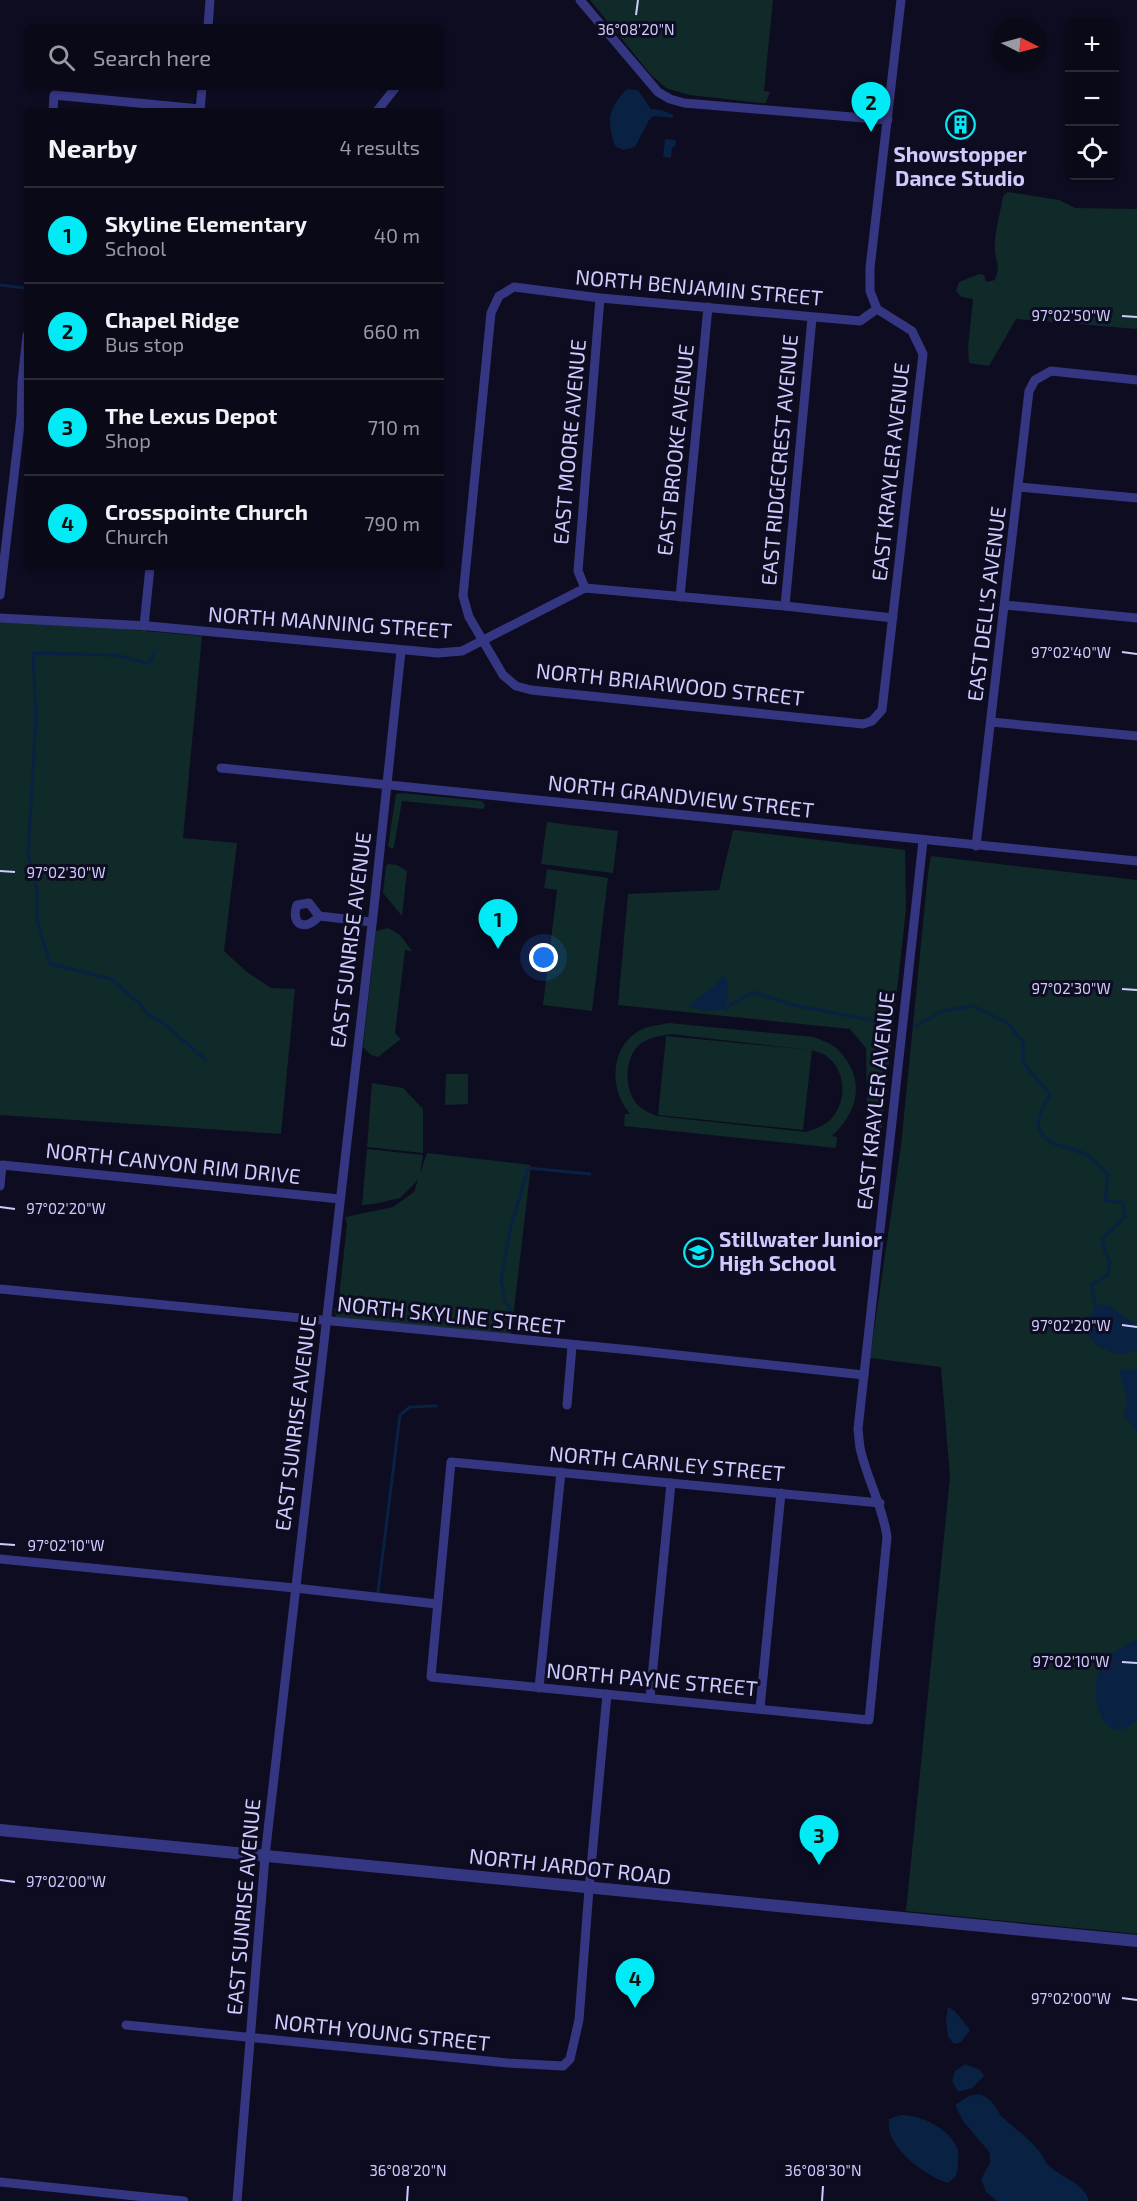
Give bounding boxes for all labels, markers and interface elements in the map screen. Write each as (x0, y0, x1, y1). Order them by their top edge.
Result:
north arrow (993, 18, 1047, 72)
map controls (1065, 18, 1119, 180)
button: + (1065, 18, 1119, 72)
text: 36°08'20"N (598, 20, 675, 38)
search box (24, 24, 444, 90)
icon: search (45, 41, 78, 74)
text: Search here (93, 44, 211, 70)
button: − (1065, 72, 1119, 126)
pin: 2 (852, 82, 890, 132)
building icon: Showstopper Dance Studio (944, 108, 976, 140)
button: locate (1065, 126, 1119, 180)
text: Nearby (48, 132, 137, 163)
text: 4 results (340, 135, 420, 159)
place label: Showstopper Dance Studio (893, 141, 1027, 190)
text: Skyline Elementary (105, 210, 307, 236)
text: 1 (63, 223, 72, 247)
text: 40 m (374, 223, 420, 247)
text: School (105, 236, 166, 260)
street label: NORTH BENJAMIN STREET (574, 263, 824, 310)
text: Chapel Ridge (105, 306, 239, 332)
text: 97°02'50"W (1032, 306, 1110, 324)
text: 2 (62, 319, 73, 343)
text: 660 m (363, 319, 420, 343)
text: Bus stop (105, 332, 184, 356)
street label: EAST RIDGECREST AVENUE (755, 333, 802, 587)
street label: EAST MOORE AVENUE (547, 338, 590, 545)
street label: EAST BROOKE AVENUE (651, 343, 698, 557)
street label: EAST KRAYLER AVENUE (866, 361, 913, 582)
text: The Lexus Depot (105, 402, 277, 428)
text: 3 (62, 415, 73, 439)
text: 710 m (368, 415, 420, 439)
text: Shop (105, 428, 151, 452)
text: Crosspointe Church (105, 498, 308, 524)
street label: EAST DELL'S AVENUE (961, 505, 1010, 703)
text: 4 (61, 511, 74, 535)
text: 790 m (364, 511, 420, 535)
text: Church (105, 524, 169, 548)
street label: NORTH MANNING STREET (207, 601, 453, 642)
text: 97°02'40"W (1031, 643, 1111, 661)
street label: NORTH BRIARWOOD STREET (535, 657, 805, 710)
street label: NORTH GRANDVIEW STREET (547, 769, 815, 822)
street label: EAST SUNRISE AVENUE (324, 830, 375, 1049)
text: 97°02'30"W (26, 863, 106, 881)
pin: 1 (478, 900, 518, 949)
your location (529, 943, 558, 972)
text: 97°02'30"W (1031, 979, 1111, 997)
street label: EAST KRAYLER AVENUE (851, 990, 898, 1211)
street label: NORTH CANYON RIM DRIVE (45, 1137, 302, 1188)
text: 97°02'20"W (26, 1199, 106, 1217)
place label: Stillwater Junior High School (719, 1226, 882, 1275)
school or university icon: Stillwater Junior High School (682, 1236, 714, 1268)
street label: NORTH SKYLINE STREET (336, 1290, 566, 1339)
street label: EAST SUNRISE AVENUE (269, 1313, 320, 1532)
text: 97°02'20"W (1031, 1316, 1111, 1334)
street label: NORTH CARNLEY STREET (548, 1440, 786, 1485)
text: 97°02'10"W (28, 1536, 104, 1554)
text: 97°02'10"W (1033, 1652, 1109, 1670)
street label: NORTH PAYNE STREET (545, 1657, 759, 1700)
street label: EAST SUNRISE AVENUE (221, 1798, 264, 2016)
pin: 3 (800, 1816, 838, 1865)
street label: NORTH JARDOT ROAD (468, 1842, 673, 1889)
text: 97°02'00"W (26, 1872, 106, 1890)
pin: 4 (616, 1958, 654, 2008)
text: 97°02'00"W (1031, 1989, 1111, 2007)
street label: NORTH YOUNG STREET (273, 2008, 491, 2055)
text: 36°08'20"N (370, 2161, 447, 2179)
text: 36°08'30"N (785, 2161, 861, 2179)

